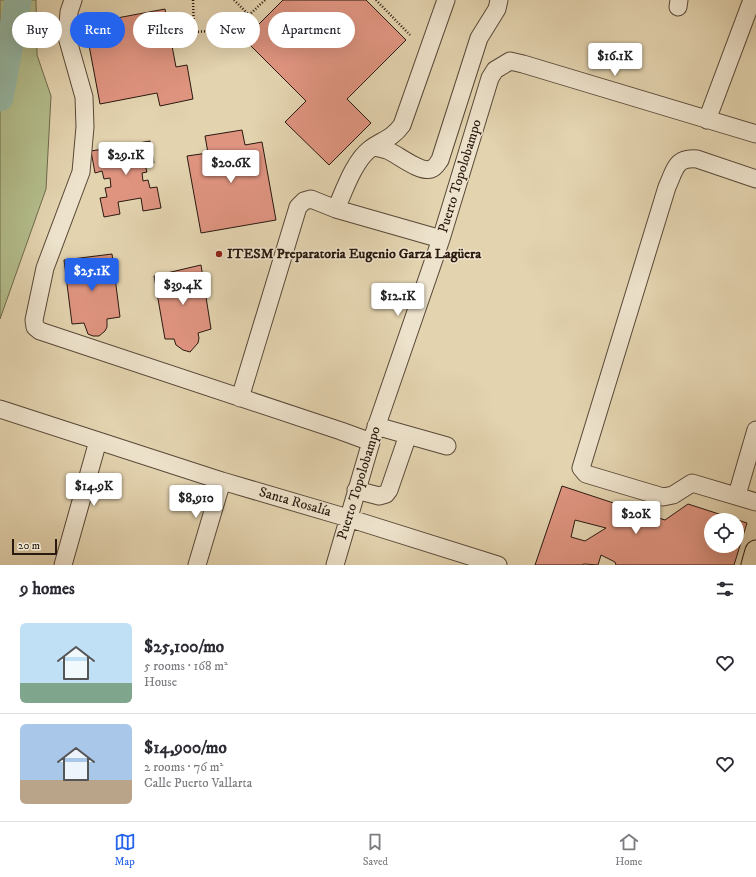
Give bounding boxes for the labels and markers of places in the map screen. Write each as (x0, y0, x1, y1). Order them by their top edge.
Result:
pin: $16.1K (582, 43, 648, 77)
pin: $29.1K (93, 142, 159, 176)
pin: $20.6K (198, 150, 264, 184)
place label: ITESM Preparatoria Eugenio Garza Lagüera (227, 245, 482, 263)
marker: ITESM Preparatoria Eugenio Garza Lagüera (214, 249, 224, 259)
pin: $25.1K (59, 258, 125, 292)
pin: $39.4K (150, 272, 216, 306)
pin: $12.1K (365, 283, 431, 317)
pin: $14.9K (61, 473, 127, 507)
pin: $8,910 (163, 485, 229, 519)
pin: $20K (612, 501, 660, 535)

